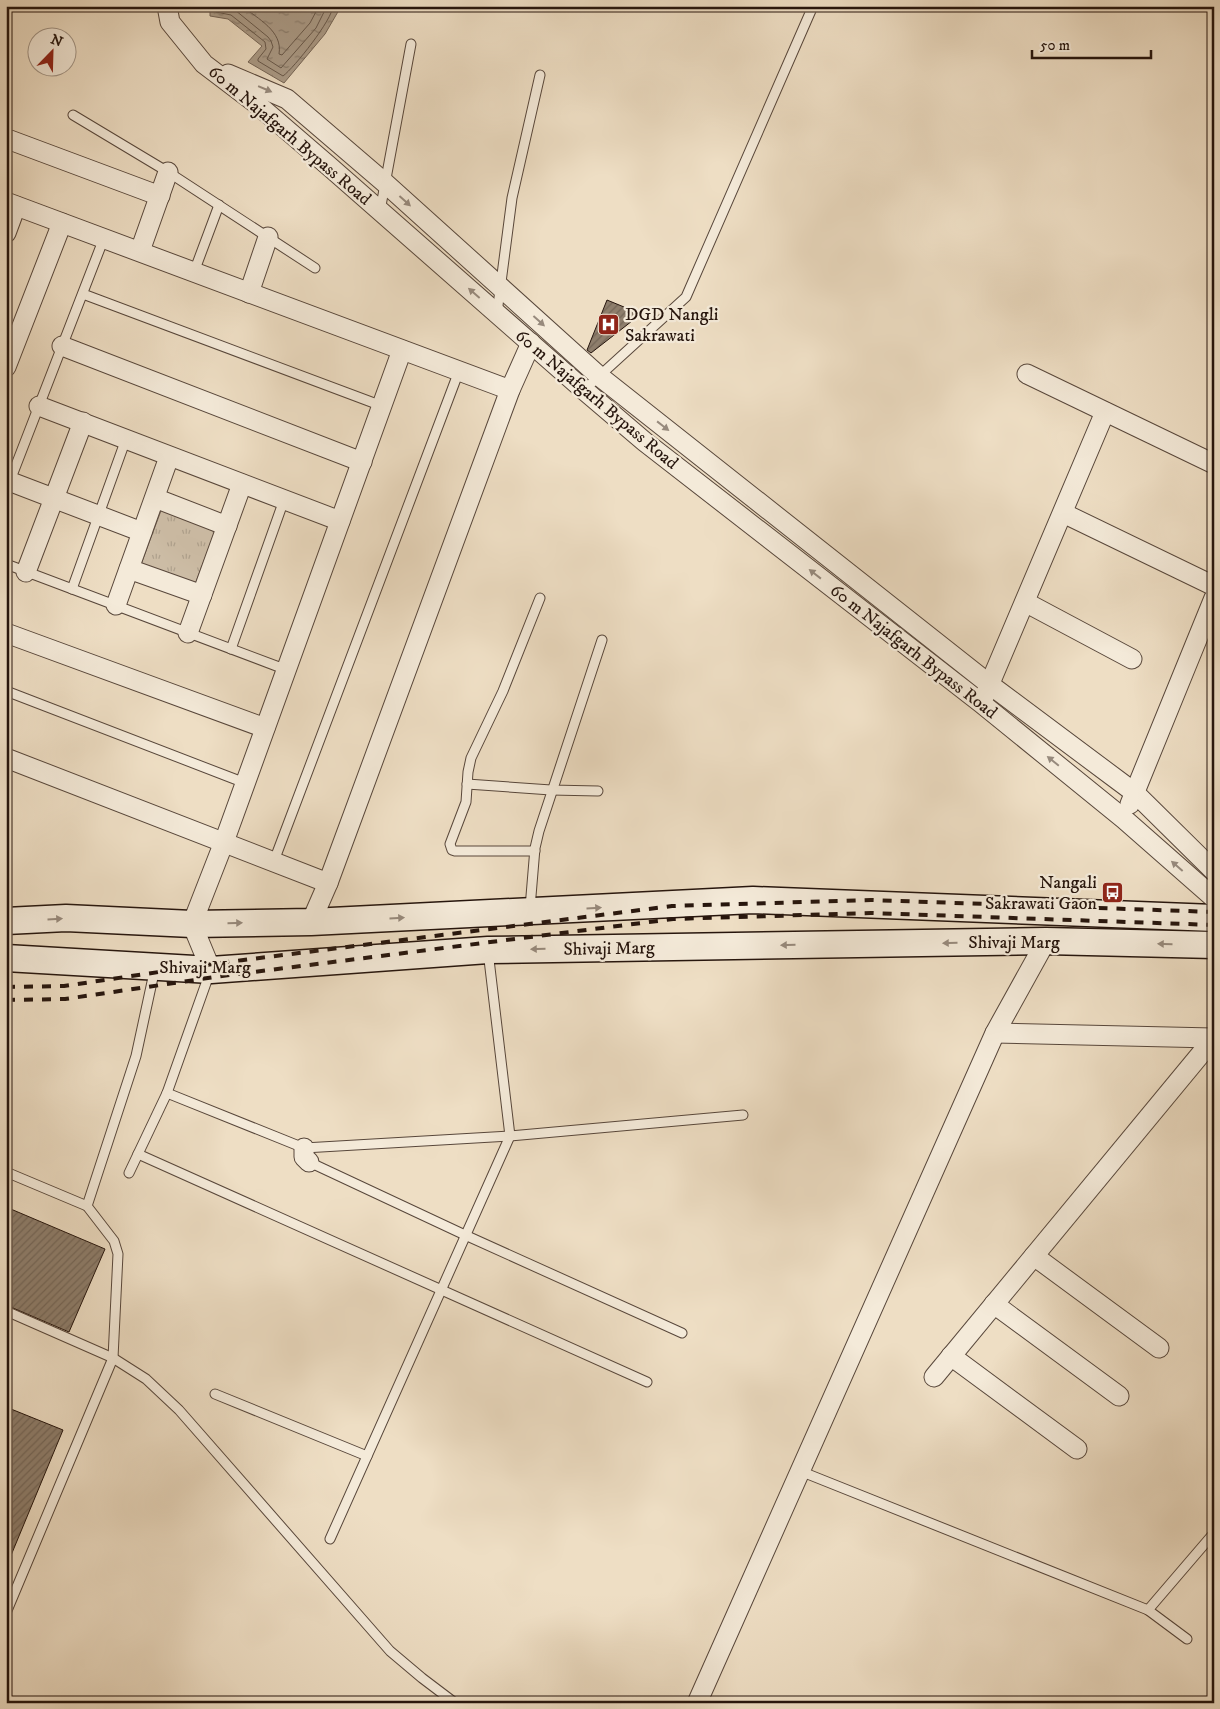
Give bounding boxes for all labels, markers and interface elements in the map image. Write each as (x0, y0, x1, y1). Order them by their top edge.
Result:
north arrow (28, 28, 78, 78)
scale bar (1032, 28, 1151, 60)
text: N (48, 30, 66, 52)
text: 50 m (1040, 36, 1070, 55)
street label: 60 m Najafgarh Bypass Road (203, 61, 375, 210)
one-way arrow (258, 86, 272, 94)
one-way arrow (398, 195, 410, 207)
one-way arrow (468, 287, 480, 299)
place label: DGD Nangli Sakrawati (625, 304, 718, 347)
hospital icon: DGD Nangli Sakrawati (597, 312, 621, 336)
one-way arrow (532, 316, 545, 327)
street label: 60 m Najafgarh Bypass Road (510, 325, 682, 474)
one-way arrow (656, 421, 669, 432)
one-way arrow (809, 569, 822, 580)
street label: 60 m Najafgarh Bypass Road (825, 580, 1001, 724)
one-way arrow (1047, 756, 1060, 767)
one-way arrow (1172, 860, 1184, 872)
place label: Nangali Sakrawati Gaon (985, 872, 1098, 915)
bus stop icon: Nangali Sakrawati Gaon (1101, 880, 1125, 904)
one-way arrow (587, 904, 603, 912)
one-way arrow (389, 913, 405, 921)
one-way arrow (47, 914, 63, 922)
one-way arrow (227, 919, 243, 927)
street label: Shivaji Marg (968, 932, 1060, 954)
street label: Shivaji Marg (563, 937, 655, 961)
one-way arrow (942, 939, 958, 947)
one-way arrow (1157, 940, 1173, 948)
one-way arrow (779, 941, 795, 949)
one-way arrow (529, 945, 545, 953)
street label: Shivaji Marg (159, 957, 251, 979)

